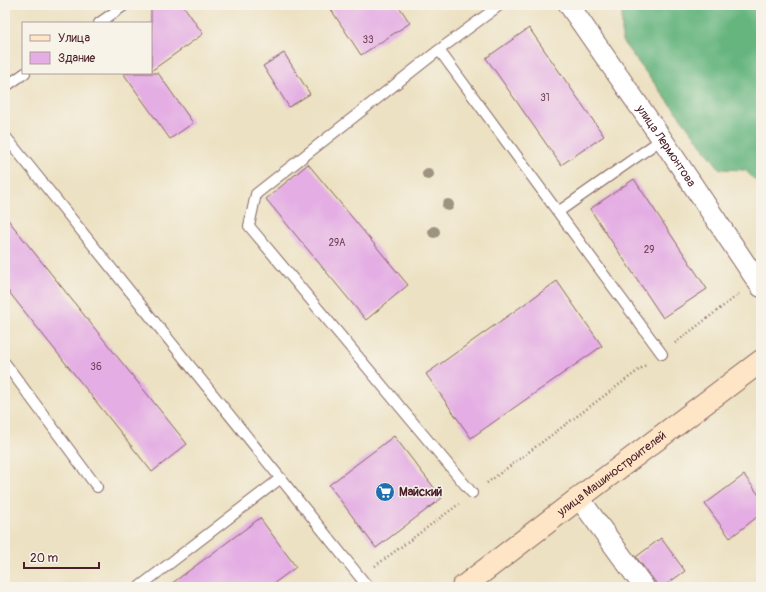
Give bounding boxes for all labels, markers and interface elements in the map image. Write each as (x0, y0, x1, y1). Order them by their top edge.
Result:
legend (22, 22, 152, 74)
text: Улица (58, 31, 90, 46)
house number: 33 (362, 34, 374, 46)
text: Здание (58, 51, 95, 66)
house number: 31 (540, 92, 550, 104)
street label: улица Лермонтова (632, 101, 699, 190)
house number: 29А (328, 237, 346, 249)
house number: 29 (644, 244, 654, 256)
house number: 36 (90, 361, 102, 373)
street label: улица Машиностроителей (554, 428, 669, 520)
supermarket icon: Майский (374, 481, 396, 503)
place label: Майский (399, 485, 443, 500)
scale bar (24, 544, 99, 570)
text: 20 m (30, 551, 59, 566)

